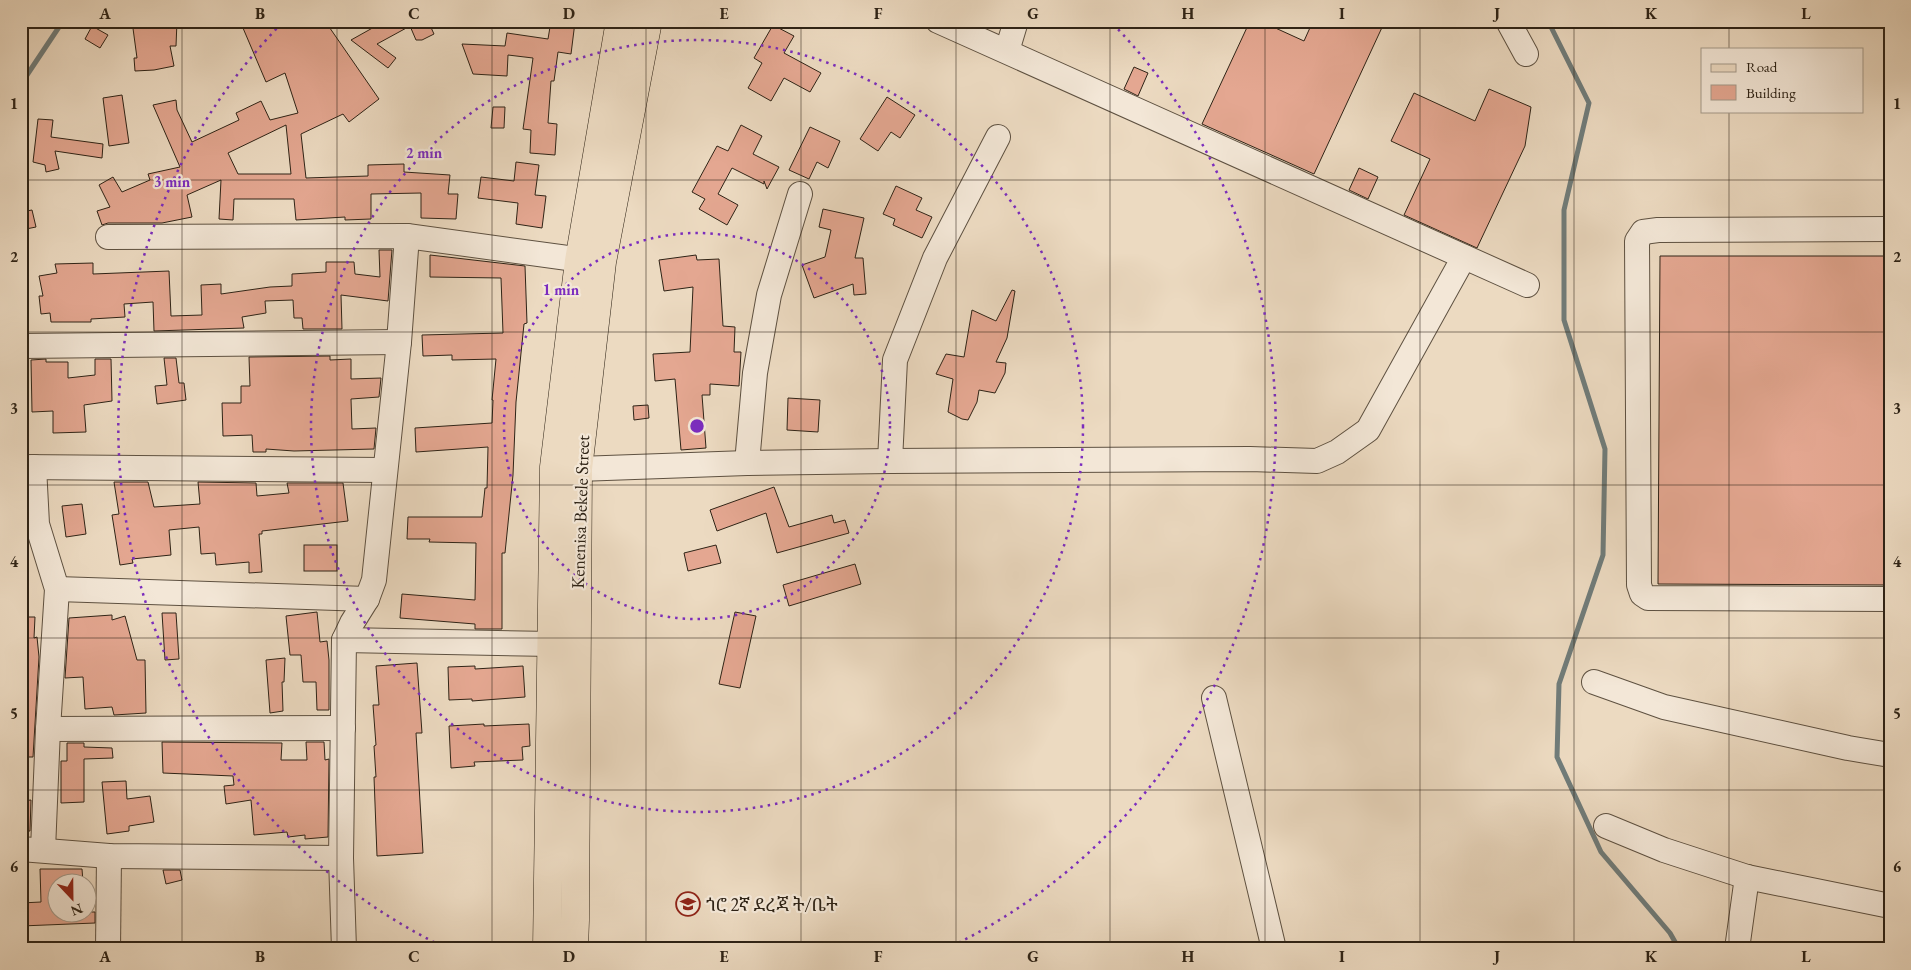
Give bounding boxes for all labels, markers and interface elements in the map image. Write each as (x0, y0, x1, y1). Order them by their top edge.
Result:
text: A (98, 3, 111, 24)
text: B (255, 3, 265, 24)
text: C (408, 3, 420, 24)
text: D (563, 3, 575, 24)
text: E (719, 3, 729, 24)
text: F (874, 3, 883, 24)
text: G (1027, 3, 1039, 24)
text: H (1182, 3, 1195, 24)
text: I (1339, 3, 1345, 24)
text: J (1492, 3, 1500, 24)
text: K (1645, 3, 1658, 24)
text: L (1801, 3, 1811, 24)
legend (1701, 48, 1864, 112)
text: Road (1746, 57, 1778, 76)
text: Building (1746, 83, 1796, 102)
text: 1 (10, 93, 18, 114)
text: 1 (1893, 93, 1901, 114)
text: 2 min (406, 143, 443, 162)
text: 3 min (154, 172, 191, 191)
text: 2 (10, 246, 19, 267)
text: 2 (1893, 246, 1902, 267)
text: 1 min (543, 280, 580, 299)
text: 3 (10, 398, 18, 419)
text: 3 (1893, 398, 1901, 419)
centre of rings (688, 417, 706, 435)
street label: Kenenisa Bekele Street (566, 434, 594, 589)
text: 4 (10, 551, 19, 572)
text: 4 (1893, 551, 1902, 572)
text: 5 (10, 703, 18, 724)
text: 5 (1893, 703, 1901, 724)
text: 6 (10, 856, 19, 877)
text: 6 (1893, 856, 1902, 877)
north arrow (48, 872, 98, 922)
school or university icon: ጎሮ 2ኛ ደረጃ ት/ቤት (675, 891, 701, 917)
place label: ጎሮ 2ኛ ደረጃ ት/ቤት (706, 893, 838, 916)
text: N (68, 900, 85, 921)
text: A (98, 946, 111, 967)
text: B (255, 946, 265, 967)
text: C (408, 946, 420, 967)
text: D (563, 946, 575, 967)
text: E (719, 946, 729, 967)
text: F (874, 946, 883, 967)
text: G (1027, 946, 1039, 967)
text: H (1182, 946, 1195, 967)
text: I (1339, 946, 1345, 967)
text: J (1492, 946, 1500, 967)
text: K (1645, 946, 1658, 967)
text: L (1801, 946, 1811, 967)

